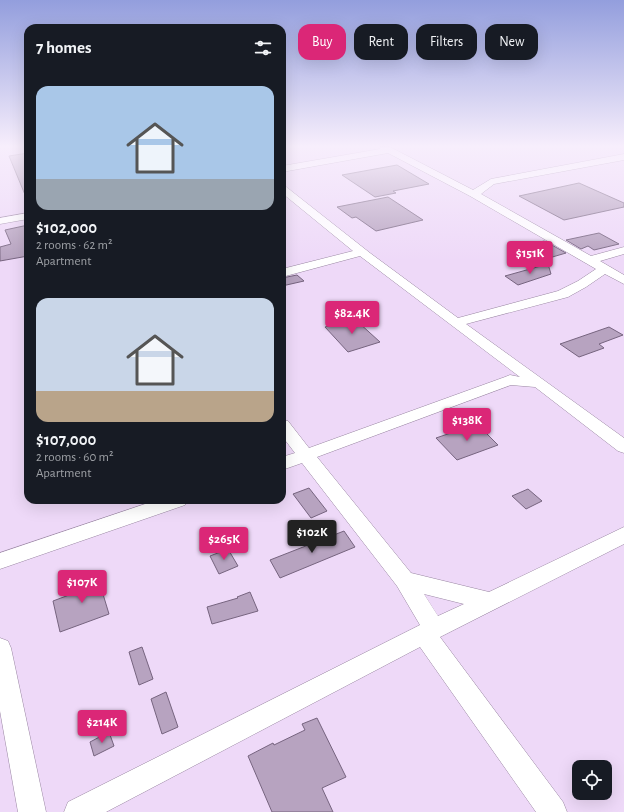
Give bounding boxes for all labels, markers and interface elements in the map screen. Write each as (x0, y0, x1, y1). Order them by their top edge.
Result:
chip: Buy (298, 24, 346, 60)
chip: Rent (354, 24, 408, 60)
chip: Filters (416, 24, 477, 60)
chip: New (485, 24, 538, 60)
icon: filters (252, 37, 274, 59)
text: 7 homes (36, 39, 92, 56)
icon: home (119, 112, 191, 184)
text: $102,000 (36, 219, 97, 236)
text: 2 rooms · 62 m² (36, 239, 112, 252)
pin: $151K (502, 241, 558, 275)
text: $151K (516, 247, 544, 260)
text: Apartment (36, 255, 91, 268)
pin: $82.4K (319, 301, 385, 335)
text: $82.4K (334, 307, 370, 320)
icon: home (119, 324, 191, 396)
pin: $138K (439, 408, 495, 442)
text: $138K (452, 414, 482, 427)
text: $107,000 (36, 431, 96, 448)
text: 2 rooms · 60 m² (36, 451, 113, 464)
text: Apartment (36, 467, 91, 480)
pin: $102K (284, 520, 340, 554)
text: $102K (296, 526, 328, 539)
pin: $265K (196, 527, 252, 561)
text: $265K (208, 533, 240, 546)
pin: $107K (54, 570, 110, 604)
text: $107K (67, 576, 97, 589)
pin: $214K (74, 710, 130, 744)
text: $214K (87, 716, 117, 729)
map controls (572, 760, 612, 800)
button: locate (572, 760, 612, 800)

